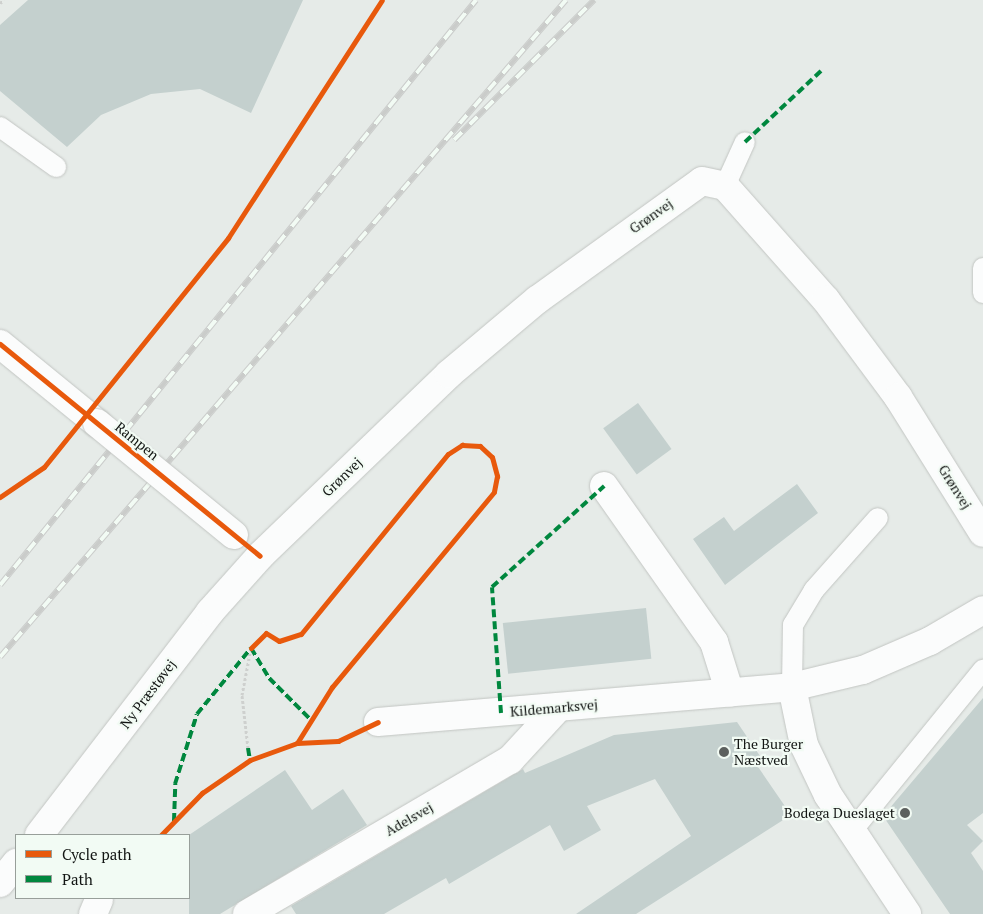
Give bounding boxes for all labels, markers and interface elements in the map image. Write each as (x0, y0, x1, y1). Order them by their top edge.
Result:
street label: Grønvej (626, 195, 676, 237)
street label: Rampen (112, 418, 162, 464)
street label: Grønvej (319, 454, 365, 500)
street label: Grønvej (935, 462, 975, 512)
street label: Ny Præstøvej (117, 656, 179, 732)
street label: Kildemarksvej (509, 696, 599, 720)
place label: The Burger Næstved (734, 736, 803, 769)
marker: The Burger Næstved (718, 746, 730, 758)
street label: Adelsvej (382, 799, 436, 839)
place label: Bodega Dueslaget (784, 805, 895, 821)
marker: Bodega Dueslaget (899, 807, 911, 819)
legend (15, 834, 190, 899)
text: Cycle path (62, 844, 132, 864)
text: Path (62, 869, 93, 889)

